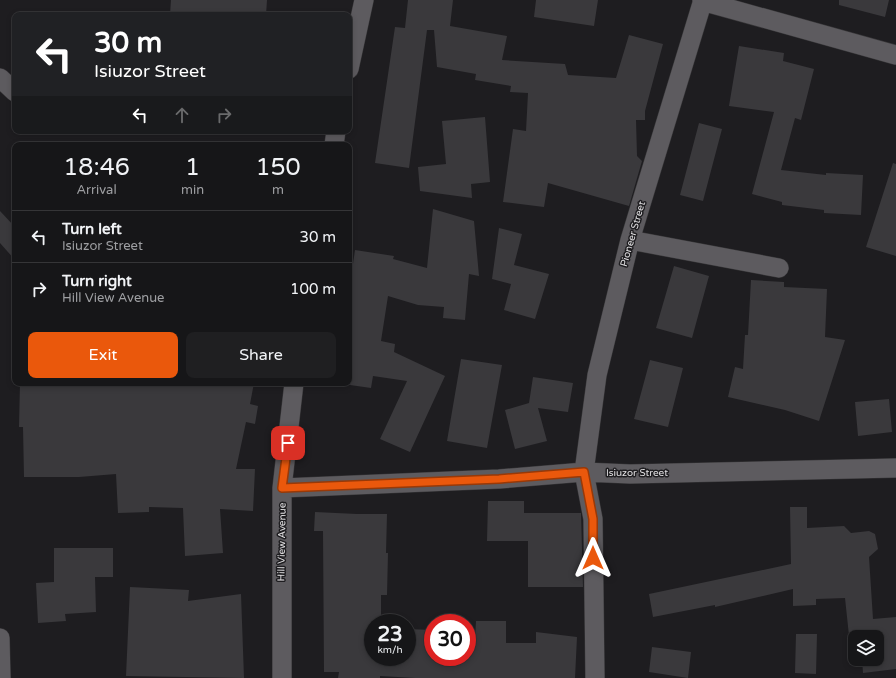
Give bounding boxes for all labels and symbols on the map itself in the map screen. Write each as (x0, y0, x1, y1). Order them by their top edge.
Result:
street label: Pioneer Street (618, 200, 648, 268)
pin (271, 426, 305, 460)
street label: Isiuzor Street (606, 467, 668, 479)
street label: Hill View Avenue (275, 502, 289, 581)
position arrow (572, 537, 614, 579)
speed limit sign: 30 (424, 614, 476, 666)

